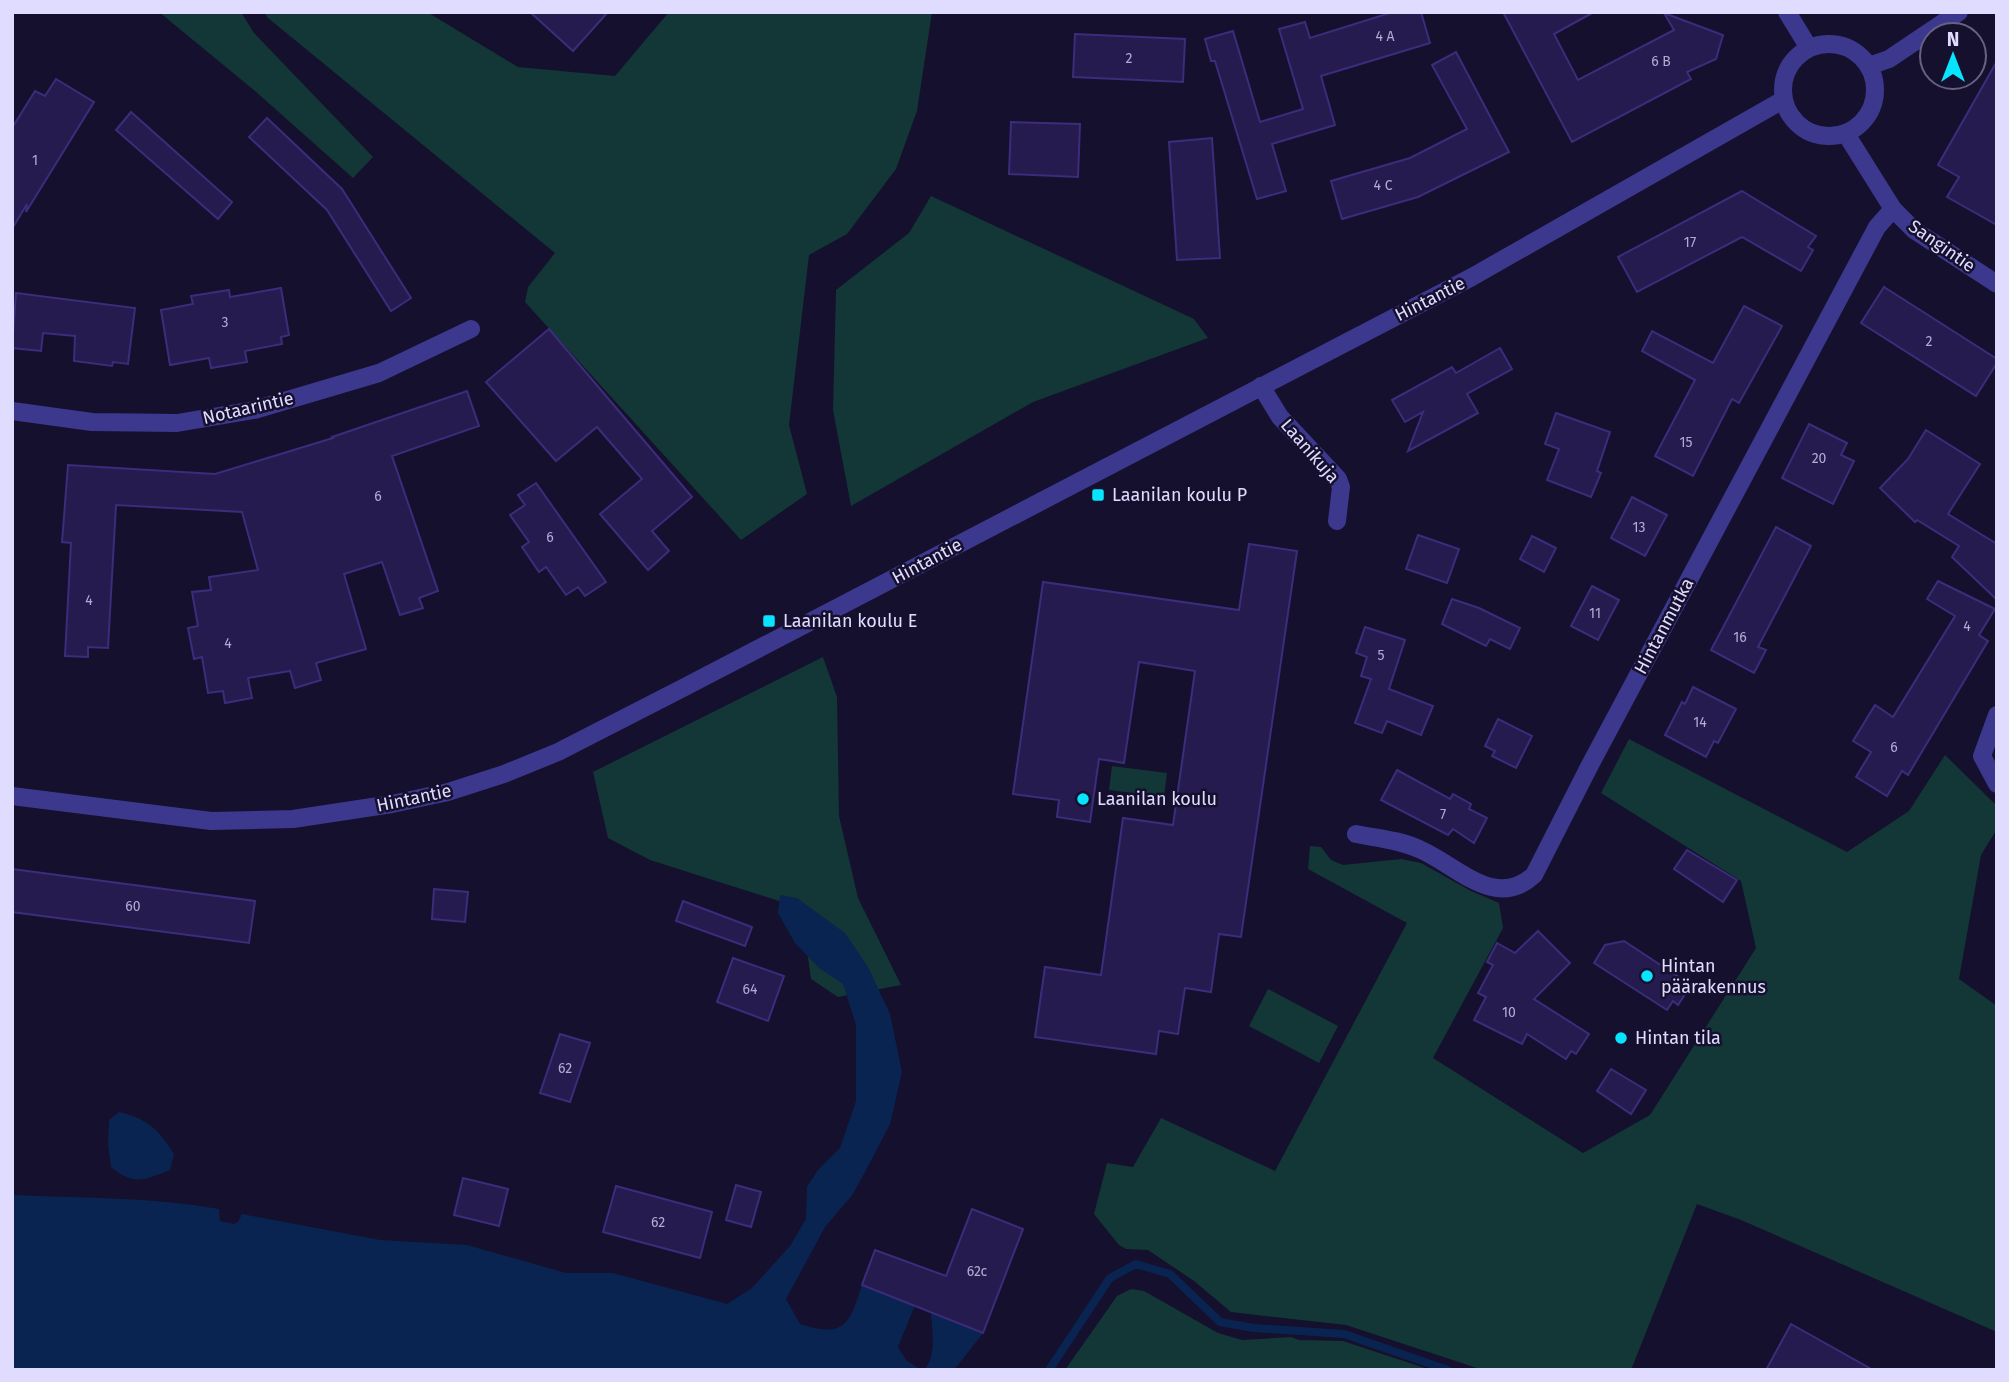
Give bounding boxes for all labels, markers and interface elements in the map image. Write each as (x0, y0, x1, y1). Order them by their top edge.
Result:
north arrow (1918, 21, 1988, 91)
house number: 4 A (1375, 28, 1395, 45)
text: N (1947, 28, 1959, 51)
house number: 2 (1126, 50, 1133, 67)
house number: 6 B (1651, 53, 1671, 70)
house number: 1 (32, 152, 38, 169)
house number: 4 C (1374, 177, 1393, 194)
street label: Sangintie (1904, 215, 1980, 277)
house number: 17 (1684, 234, 1696, 251)
street label: Hintantie (1391, 272, 1469, 326)
house number: 3 (222, 314, 229, 331)
house number: 2 (1926, 333, 1933, 350)
street label: Notaarintie (200, 387, 296, 429)
street label: Laanikuja (1276, 414, 1344, 488)
house number: 15 (1679, 434, 1693, 451)
house number: 20 (1812, 450, 1827, 467)
place label: Laanilan koulu P (1112, 484, 1247, 506)
marker: Laanilan koulu P (1090, 487, 1106, 503)
house number: 6 (374, 488, 382, 505)
house number: 13 (1632, 519, 1646, 536)
house number: 6 (546, 529, 554, 546)
street label: Hintantie (888, 533, 966, 589)
street label: Hintanmutka (1629, 574, 1699, 678)
house number: 4 (85, 592, 93, 609)
house number: 11 (1589, 605, 1601, 622)
place label: Laanilan koulu E (783, 610, 917, 632)
marker: Laanilan koulu E (761, 613, 777, 629)
house number: 4 (1963, 618, 1971, 635)
house number: 16 (1733, 629, 1747, 646)
house number: 4 (224, 635, 232, 652)
house number: 5 (1377, 647, 1385, 664)
house number: 14 (1693, 714, 1707, 731)
house number: 6 (1890, 739, 1898, 756)
street label: Hintantie (375, 779, 453, 817)
place label: Laanilan koulu (1097, 788, 1217, 810)
marker: Laanilan koulu (1075, 791, 1091, 807)
house number: 7 (1440, 806, 1446, 823)
house number: 60 (125, 898, 141, 915)
place label: Hintan päärakennus (1661, 955, 1766, 998)
marker: Hintan päärakennus (1639, 968, 1655, 984)
house number: 64 (743, 981, 758, 998)
house number: 10 (1502, 1004, 1516, 1021)
place label: Hintan tila (1635, 1027, 1721, 1049)
marker: Hintan tila (1613, 1030, 1629, 1046)
house number: 62 (558, 1060, 572, 1077)
house number: 62 (651, 1214, 665, 1231)
house number: 62c (967, 1263, 988, 1280)

